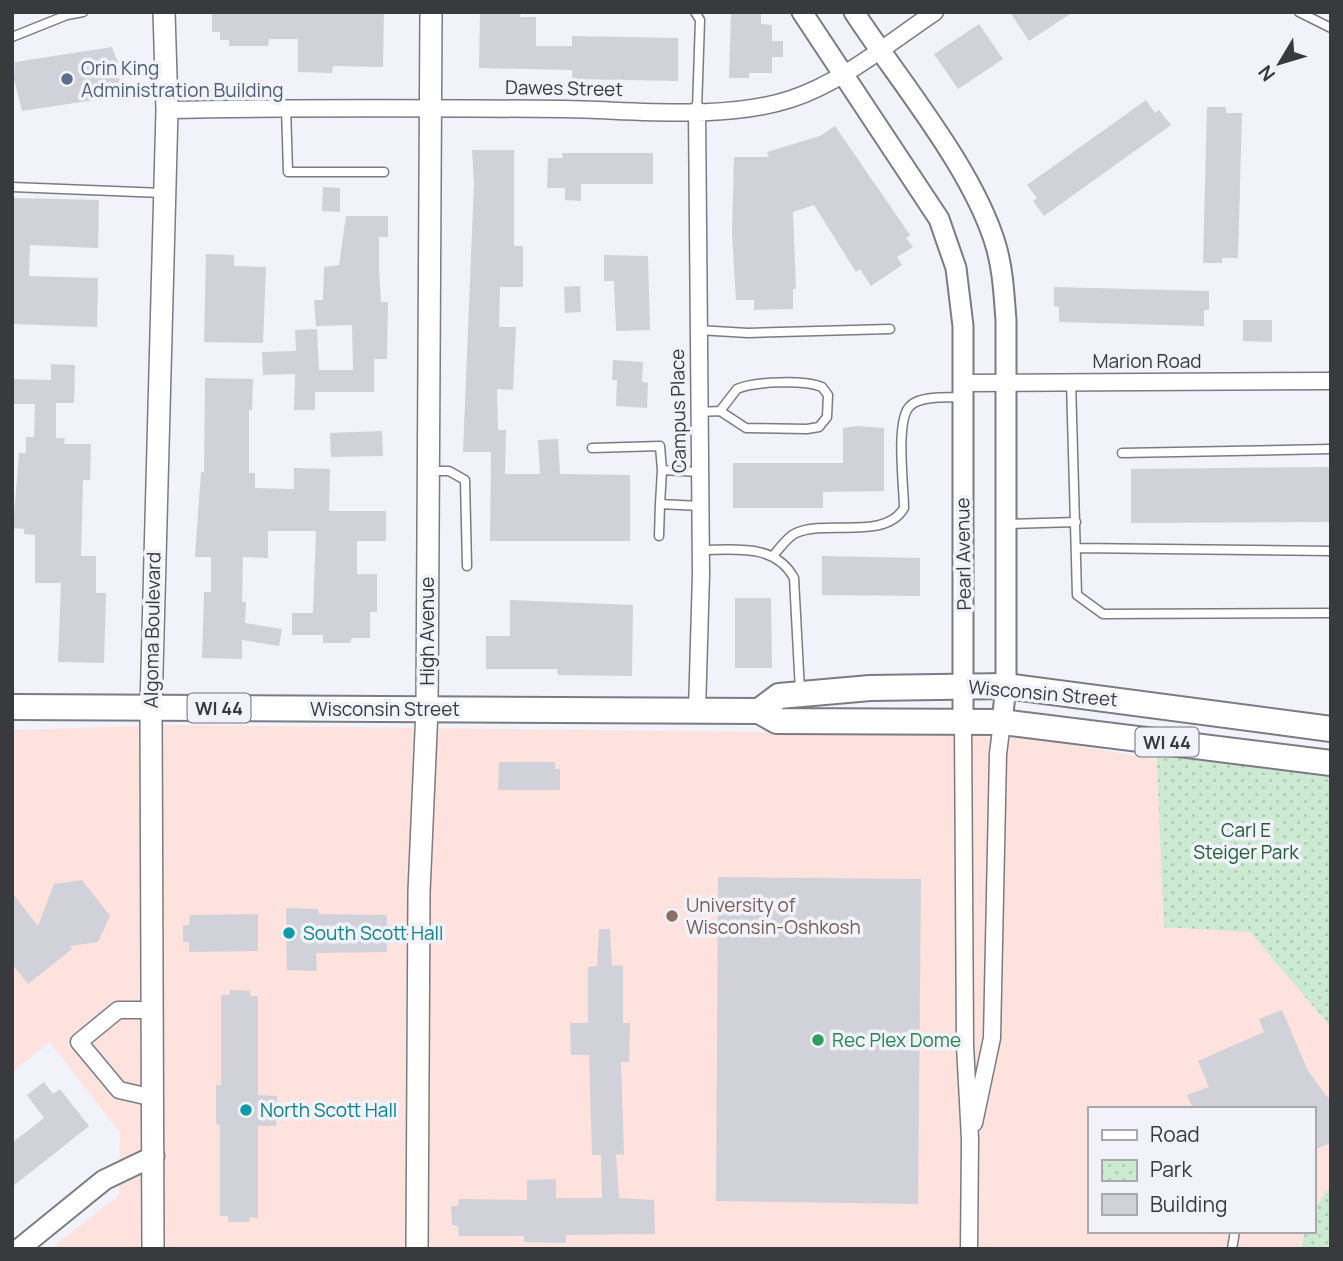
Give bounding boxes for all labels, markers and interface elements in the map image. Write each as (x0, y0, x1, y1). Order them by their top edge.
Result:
north arrow (1245, 28, 1315, 98)
place label: Orin King Administration Building (81, 55, 284, 103)
text: N (1252, 60, 1281, 87)
marker: Orin King Administration Building (59, 71, 75, 87)
street label: Dawes Street (505, 74, 623, 102)
street label: Marion Road (1092, 348, 1202, 374)
street label: Campus Place (664, 349, 692, 473)
street label: Pearl Avenue (949, 497, 977, 611)
street label: Algoma Boulevard (138, 552, 166, 708)
street label: High Avenue (414, 577, 440, 685)
street label: Wisconsin Street (967, 674, 1119, 712)
road number: WI 44 (188, 694, 250, 722)
street label: Wisconsin Street (310, 696, 460, 722)
road number: WI 44 (1136, 728, 1198, 756)
park label: Carl E Steiger Park (1193, 817, 1299, 865)
place label: University of Wisconsin-Oshkosh (686, 892, 861, 940)
marker: University of Wisconsin-Oshkosh (664, 908, 680, 924)
place label: South Scott Hall (303, 920, 443, 946)
marker: South Scott Hall (281, 925, 297, 941)
place label: Rec Plex Dome (832, 1027, 961, 1053)
marker: Rec Plex Dome (810, 1032, 826, 1048)
place label: North Scott Hall (260, 1097, 397, 1123)
marker: North Scott Hall (238, 1102, 254, 1118)
legend (1088, 1107, 1315, 1233)
text: Road (1150, 1120, 1200, 1148)
text: Park (1150, 1155, 1192, 1183)
text: Building (1150, 1190, 1227, 1218)

